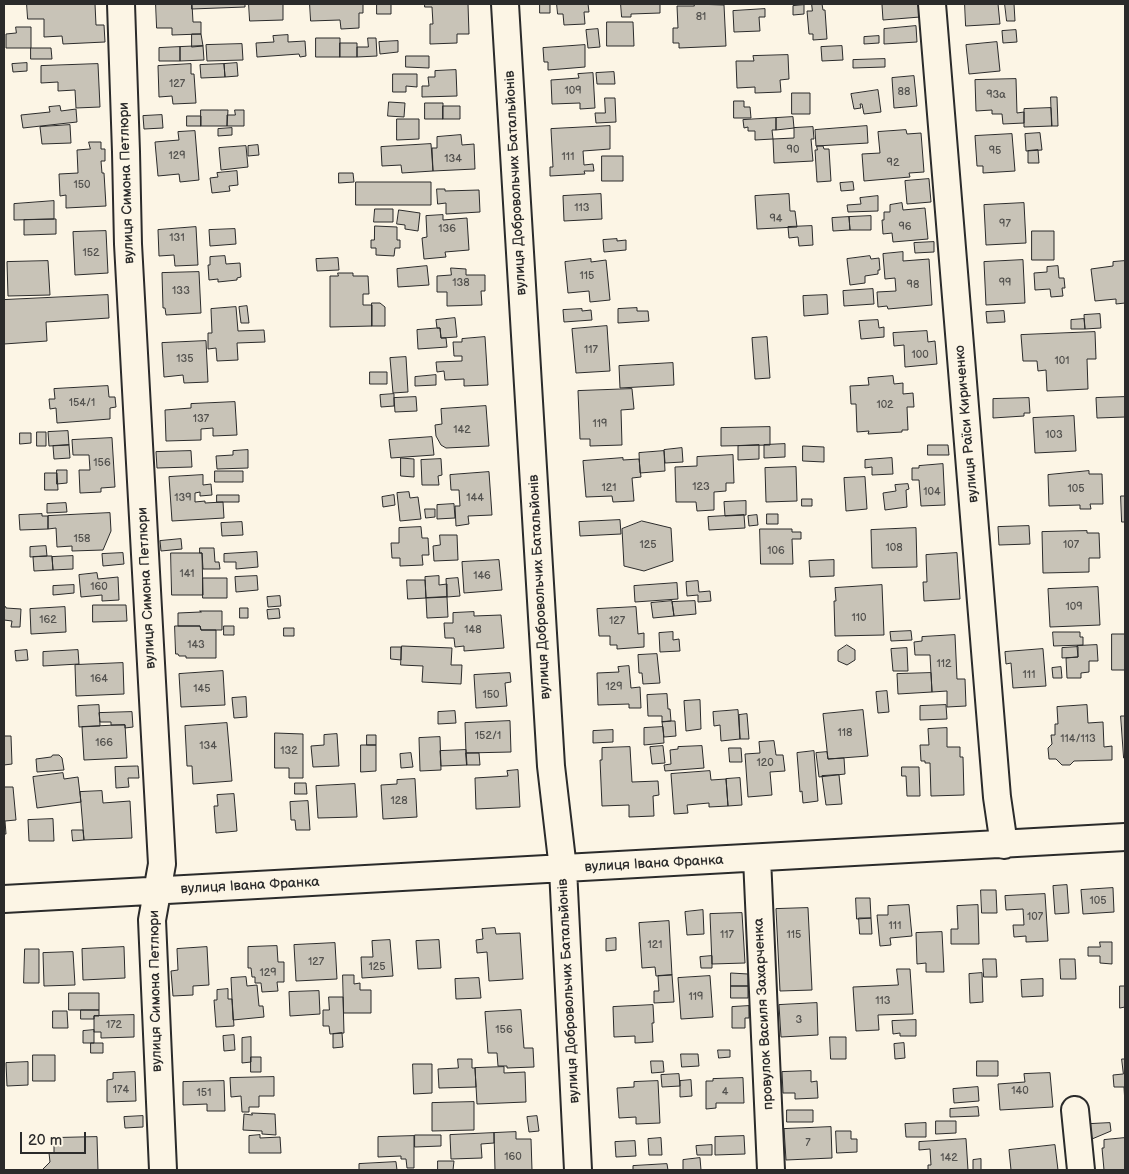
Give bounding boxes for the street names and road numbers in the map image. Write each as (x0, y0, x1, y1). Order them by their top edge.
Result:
street label: вулиця Добровольчих Батальйонів (502, 70, 530, 296)
street label: вулиця Симона Петлюри (116, 102, 138, 264)
street label: вулиця Раїси Кириченко (952, 344, 982, 504)
street label: вулиця Добровольчих Батальйонів (526, 474, 554, 700)
street label: вулиця Симона Петлюри (134, 507, 160, 669)
street label: вулиця Івана Франка (584, 852, 724, 876)
street label: вулиця Івана Франка (180, 874, 320, 898)
street label: вулиця Добровольчих Батальйонів (555, 878, 583, 1104)
street label: вулиця Симона Петлюри (146, 910, 166, 1072)
street label: провулок Василя Захарченка (751, 918, 777, 1110)

